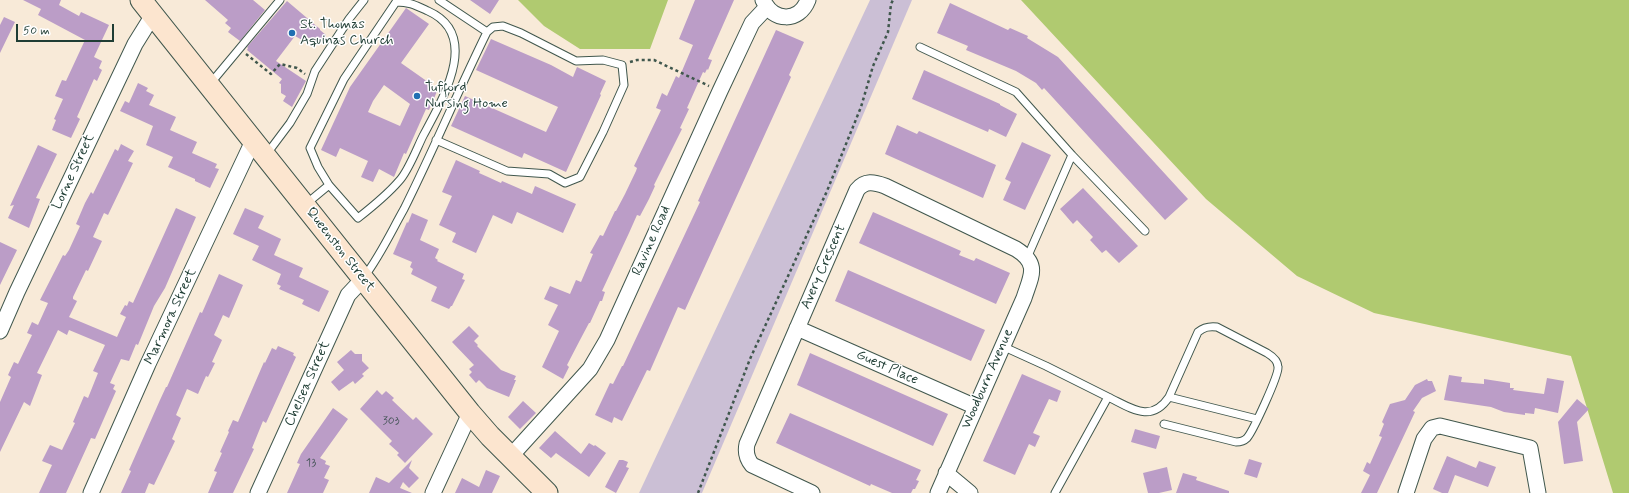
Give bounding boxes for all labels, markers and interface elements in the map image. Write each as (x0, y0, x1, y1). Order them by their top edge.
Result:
scale bar (18, 16, 116, 42)
place label: St. Thomas Aquinas Church (300, 17, 394, 50)
text: 50 m (23, 23, 50, 39)
marker: St. Thomas Aquinas Church (287, 28, 297, 38)
place label: Tufford Nursing Home (425, 80, 508, 112)
marker: Tufford Nursing Home (412, 91, 422, 101)
street label: Lorne Street (49, 132, 99, 212)
street label: Ravine Road (629, 203, 675, 279)
street label: Queenston Street (302, 204, 378, 296)
street label: Avery Crescent (798, 222, 850, 312)
street label: Marmora Street (141, 266, 201, 368)
street label: Woodburn Avenue (958, 326, 1018, 432)
street label: Chelsea Street (282, 339, 334, 429)
street label: Guest Place (853, 347, 921, 389)
house number: 303 (382, 414, 400, 428)
house number: 13 (306, 456, 316, 470)

